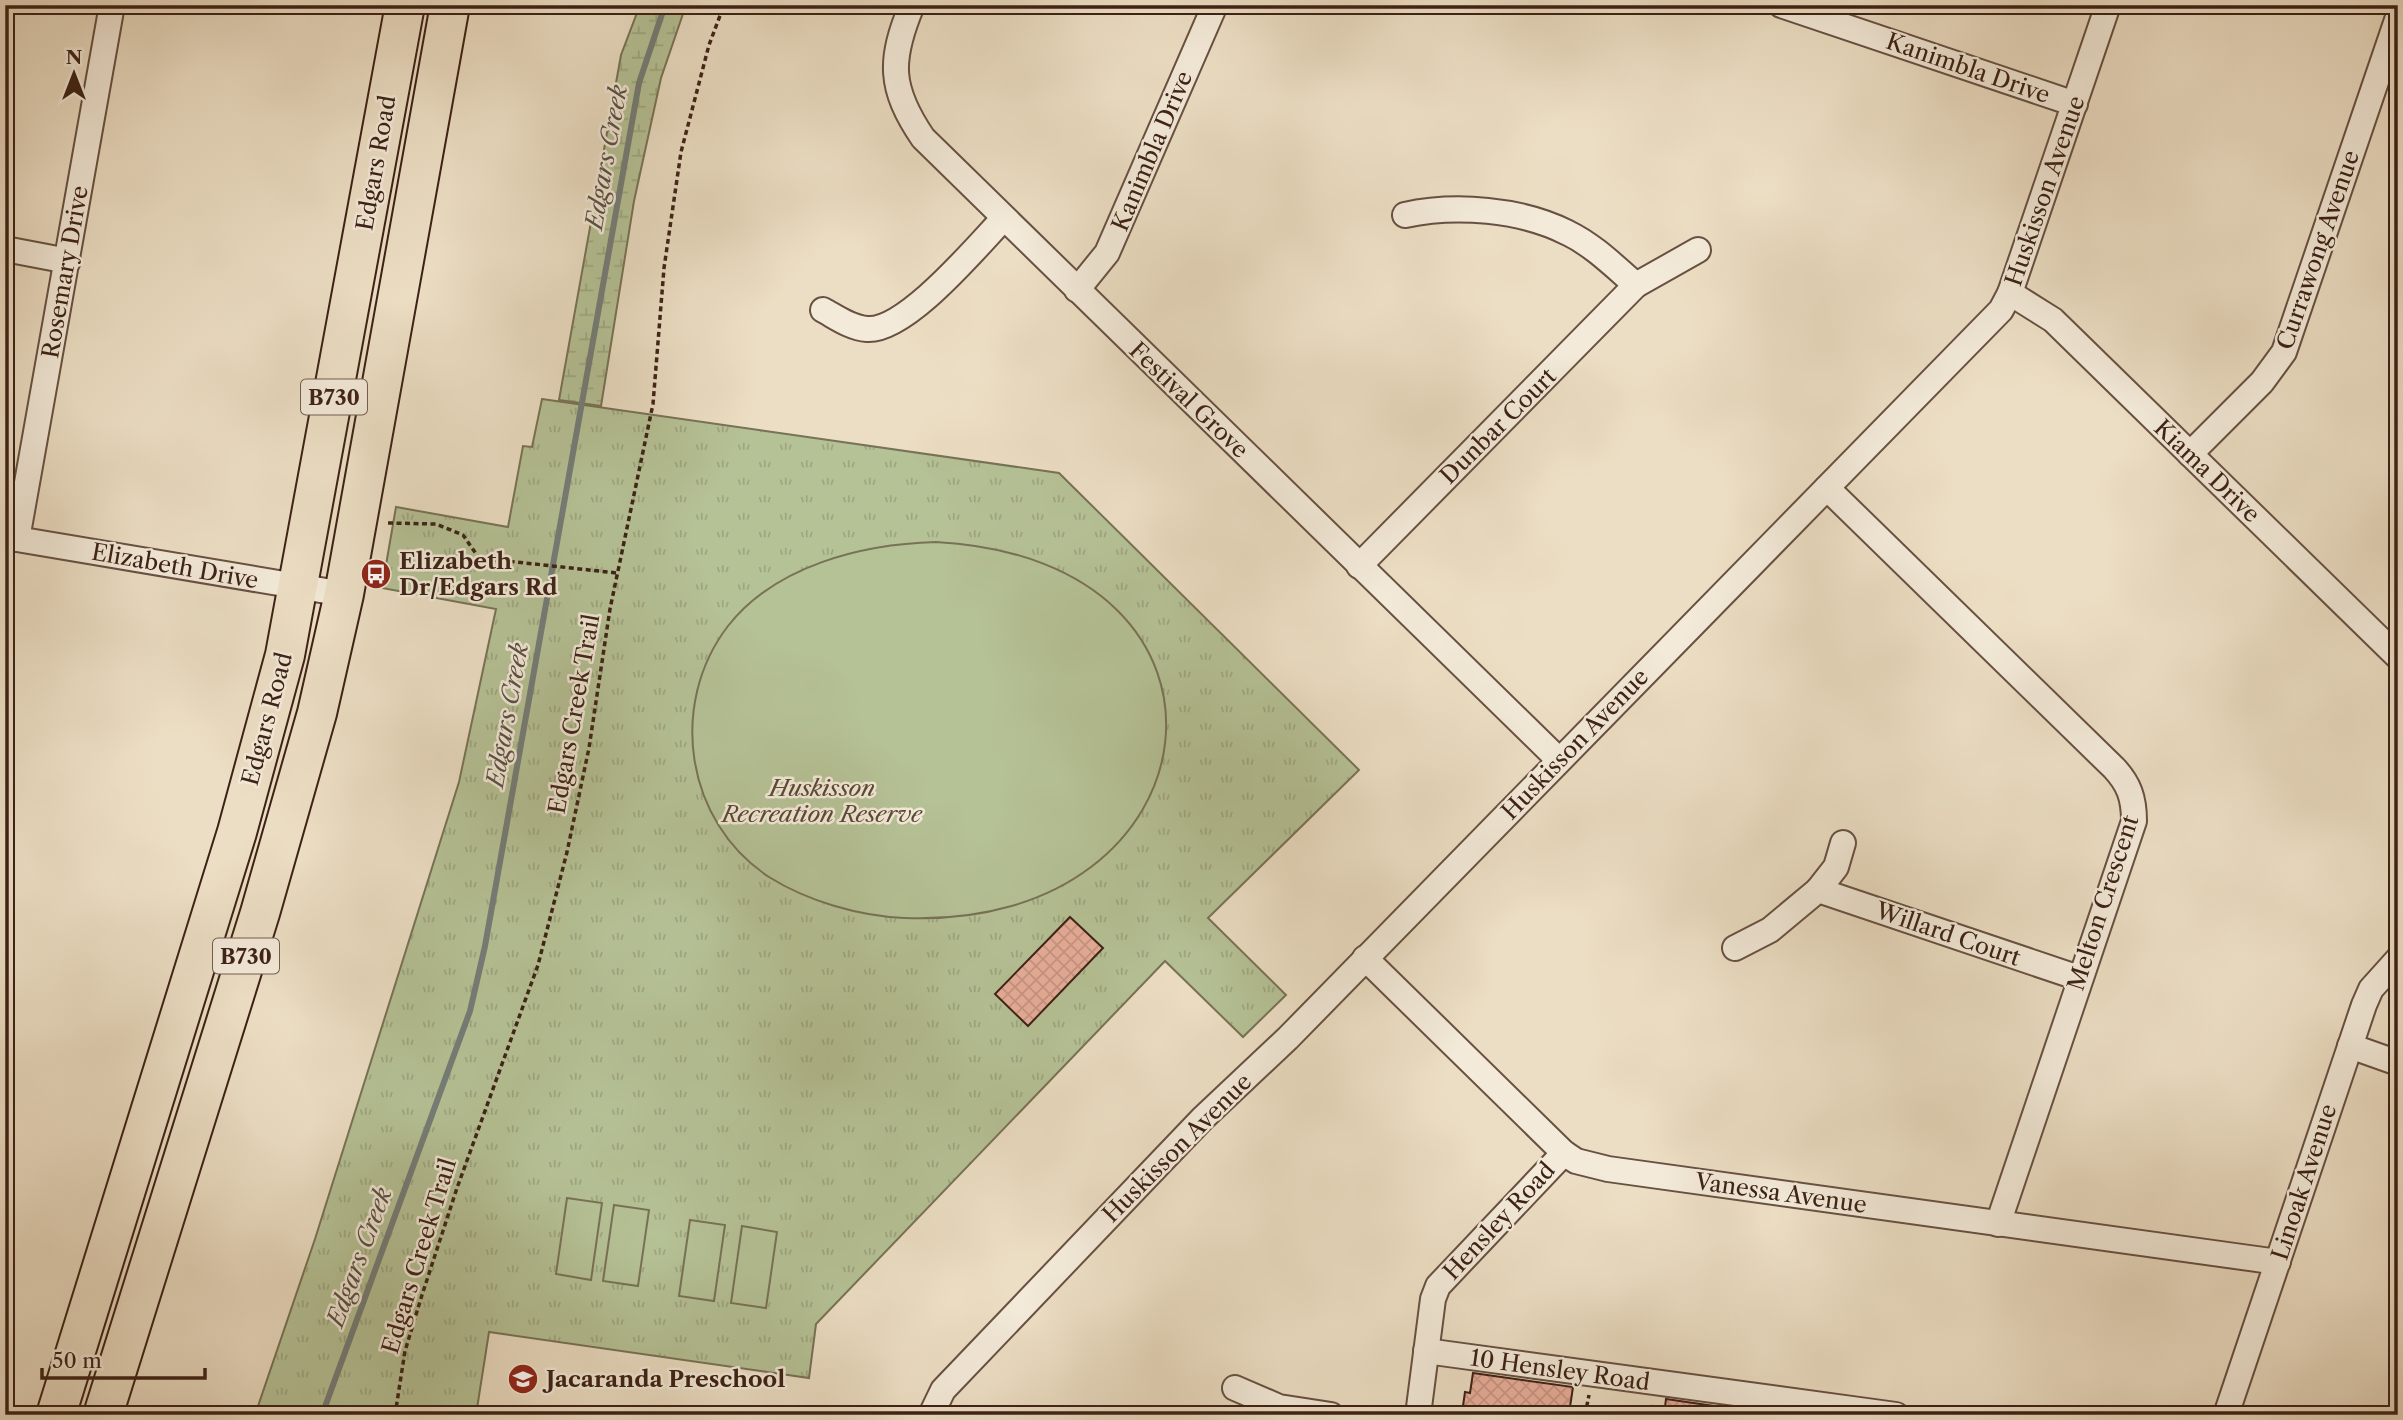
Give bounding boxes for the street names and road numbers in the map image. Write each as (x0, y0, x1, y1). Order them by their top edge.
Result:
street label: Kanimbla Drive (1882, 27, 2054, 109)
street label: Kanimbla Drive (1106, 67, 1198, 235)
street label: Huskisson Avenue (1999, 92, 2091, 290)
street label: Edgars Road (350, 93, 402, 233)
street label: Currawong Avenue (2271, 147, 2365, 353)
street label: Rosemary Drive (36, 183, 94, 361)
street label: Festival Grove (1124, 336, 1254, 464)
street label: Dunbar Court (1434, 362, 1562, 490)
road number: B730 (301, 380, 367, 414)
street label: Kiama Drive (2148, 414, 2266, 528)
street label: Elizabeth Drive (89, 538, 261, 594)
street label: Edgars Creek Trail (543, 612, 605, 816)
street label: Edgars Road (236, 649, 298, 789)
street label: Huskisson Avenue (1496, 663, 1654, 825)
street label: Melton Crescent (2061, 812, 2145, 994)
street label: Willard Court (1871, 896, 2024, 972)
road number: B730 (213, 939, 279, 974)
street label: Huskisson Avenue (1097, 1068, 1257, 1228)
street label: Linoak Avenue (2266, 1100, 2342, 1264)
street label: Edgars Creek Trail (376, 1155, 462, 1357)
street label: Hensley Road (1437, 1156, 1561, 1286)
street label: Vanessa Avenue (1693, 1167, 1868, 1219)
street label: 10 Hensley Road (1468, 1344, 1652, 1396)

